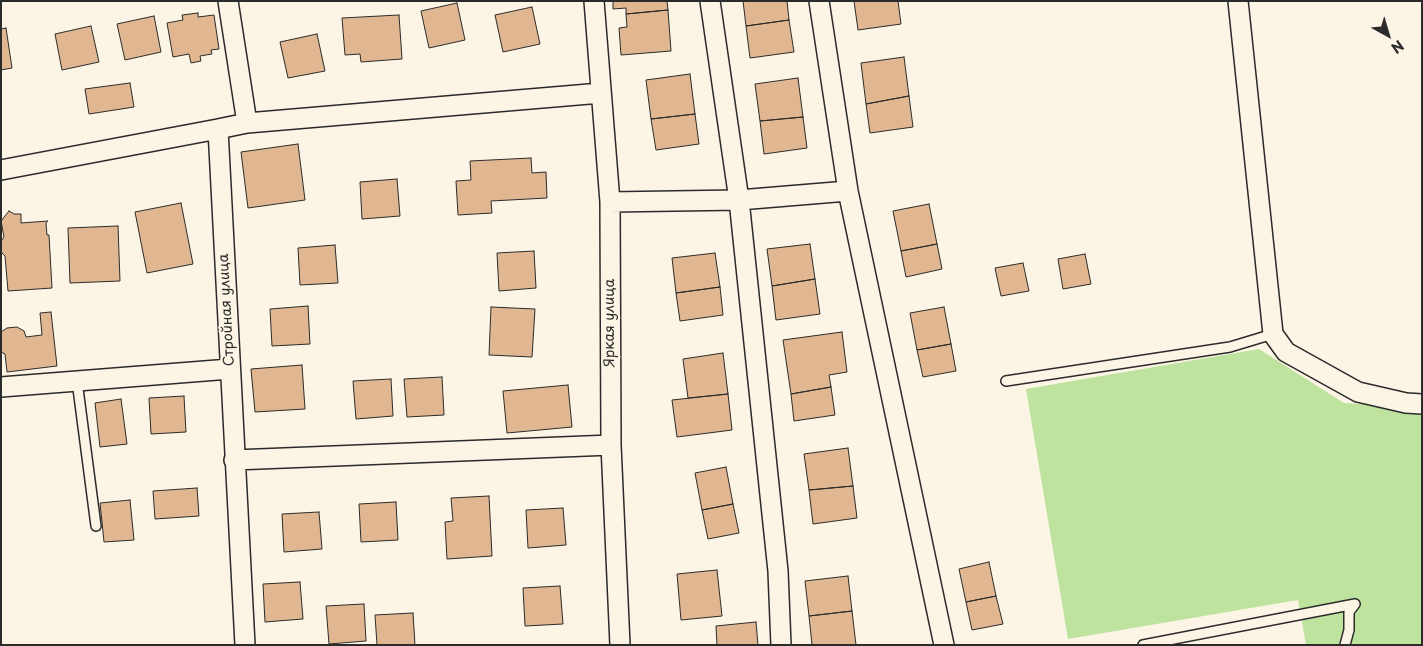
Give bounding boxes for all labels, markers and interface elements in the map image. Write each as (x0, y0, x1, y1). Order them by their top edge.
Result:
north arrow (1363, 10, 1413, 60)
text: N (1387, 35, 1409, 59)
street label: Стройная улица (216, 253, 238, 367)
street label: Яркая улица (602, 279, 618, 367)

